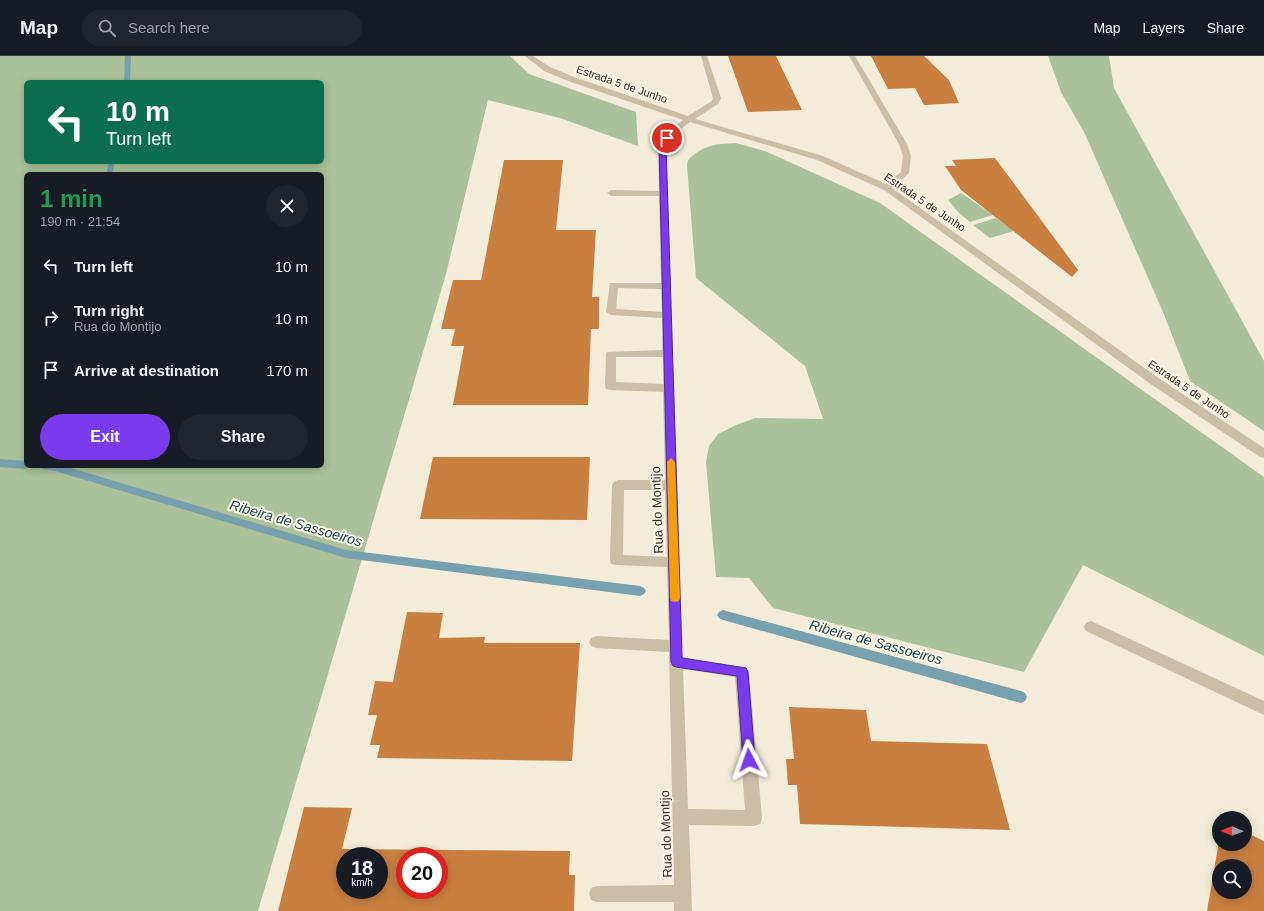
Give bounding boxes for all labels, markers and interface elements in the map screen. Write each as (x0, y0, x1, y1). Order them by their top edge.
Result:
search box (82, 10, 362, 46)
text: Map (20, 17, 58, 38)
icon: search (96, 17, 118, 39)
text: Search here (128, 19, 210, 36)
text: Map (1093, 20, 1121, 36)
text: Layers (1143, 20, 1185, 36)
text: Share (1207, 20, 1244, 36)
street label: Estrada 5 de Junho (575, 63, 669, 105)
icon: left (40, 96, 92, 148)
text: 10 m (106, 96, 170, 127)
pin (650, 121, 684, 155)
icon: arrive (656, 127, 678, 149)
text: Turn left (106, 129, 171, 149)
street label: Estrada 5 de Junho (882, 170, 968, 234)
text: 1 min (40, 185, 103, 212)
button: close (266, 185, 308, 227)
text: 190 m · 21:54 (40, 214, 120, 229)
icon: left (40, 255, 62, 277)
text: Turn left (74, 258, 133, 275)
text: 10 m (275, 258, 308, 275)
text: Turn right (74, 302, 144, 319)
icon: right (40, 307, 62, 329)
text: 10 m (275, 310, 308, 327)
text: Rua do Montijo (74, 319, 161, 334)
street label: Estrada 5 de Junho (1146, 357, 1232, 421)
icon: arrive (40, 359, 62, 381)
text: Arrive at destination (74, 362, 219, 379)
text: 170 m (266, 362, 308, 379)
button: Exit (40, 414, 170, 460)
button: Share (178, 414, 308, 460)
street label: Rua do Montijo (648, 466, 666, 554)
water label: Ribeira de Sassoeiros (228, 496, 364, 550)
water label: Ribeira de Sassoeiros (808, 617, 944, 667)
position arrow (728, 739, 770, 781)
street label: Rua do Montijo (657, 790, 675, 878)
north arrow (1212, 811, 1252, 851)
map controls (1212, 811, 1252, 899)
speed limit sign: 20 (396, 847, 448, 899)
text: 18 (351, 857, 373, 879)
button: search (1212, 859, 1252, 899)
text: km/h (351, 877, 373, 888)

